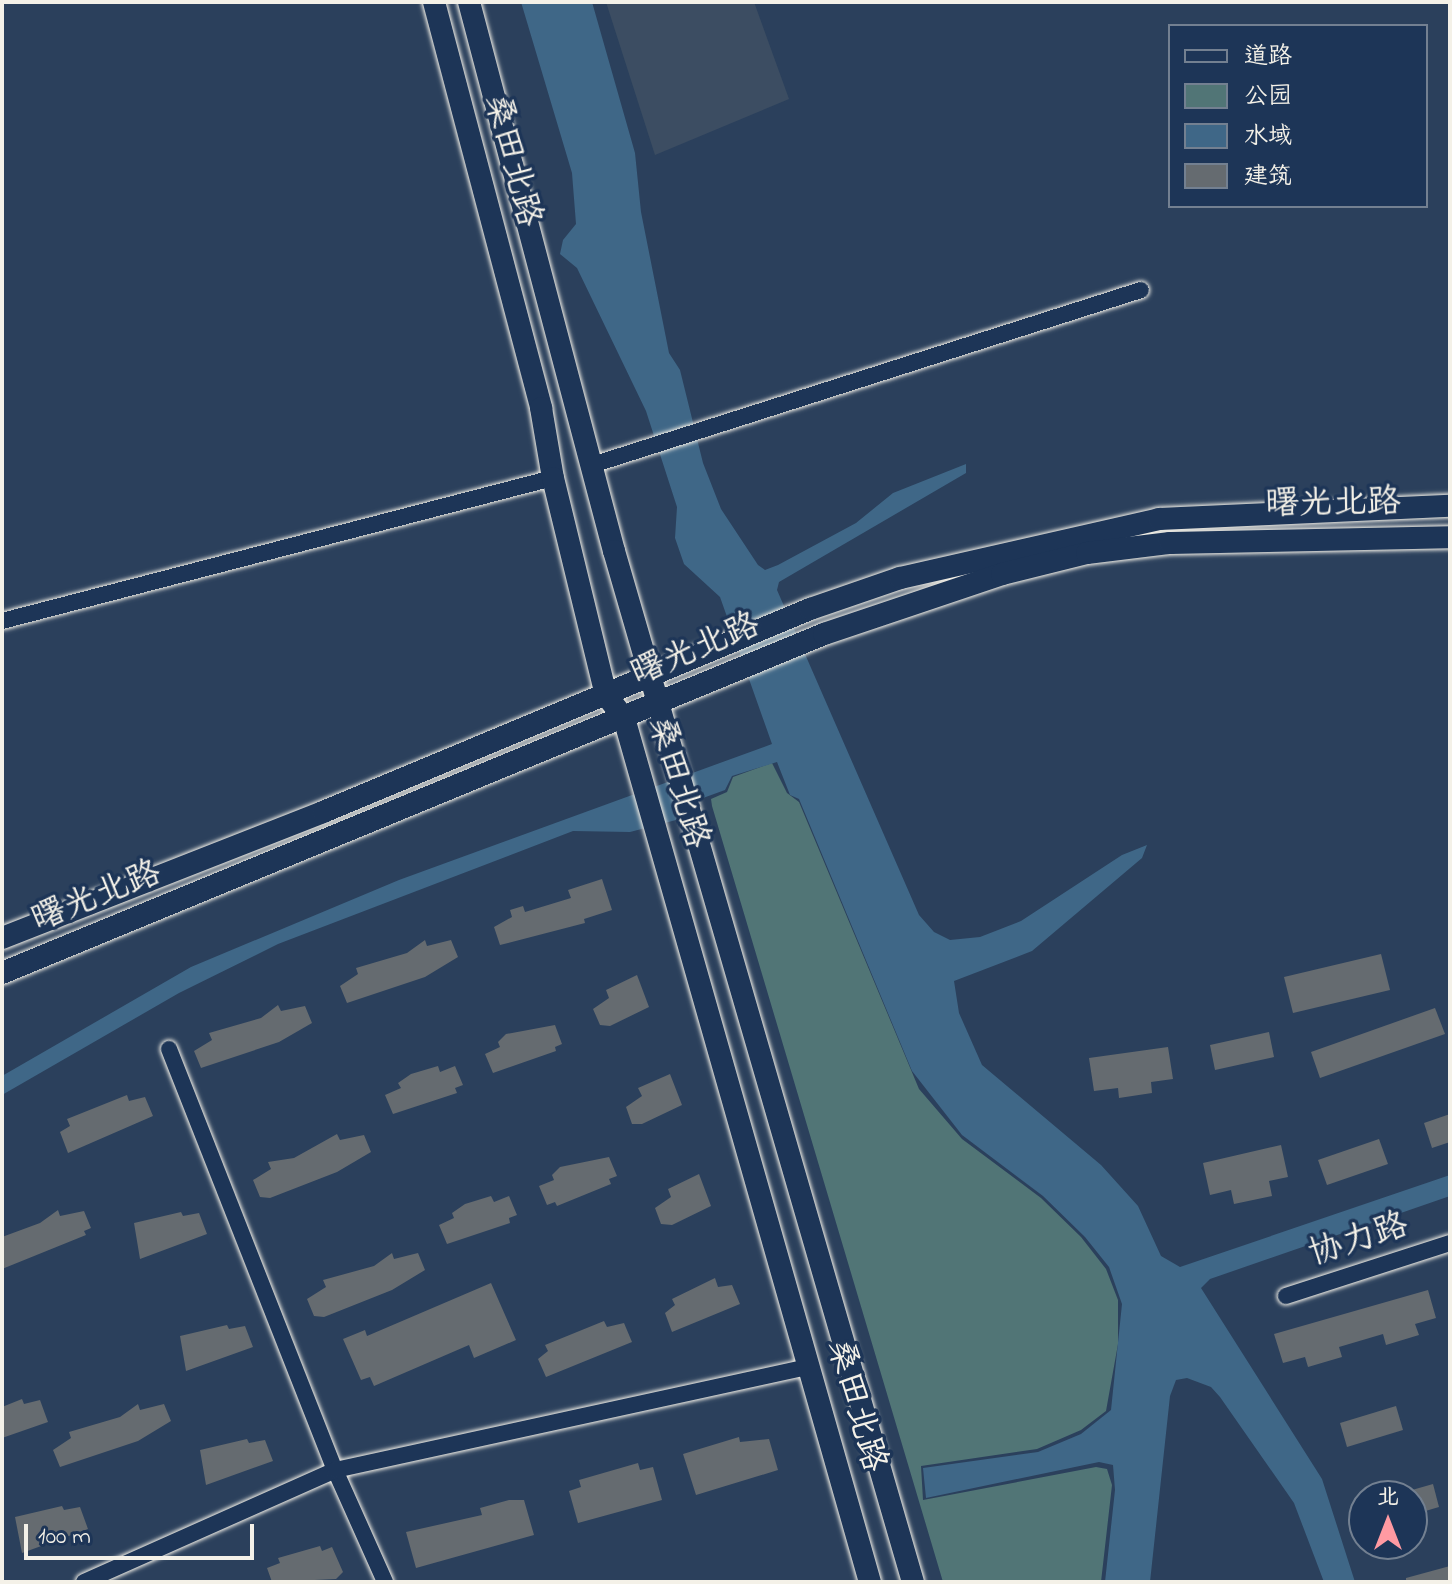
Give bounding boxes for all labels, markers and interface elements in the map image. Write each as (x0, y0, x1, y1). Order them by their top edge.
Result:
legend (1168, 24, 1428, 208)
text: 道路 (1244, 40, 1292, 75)
text: 公园 (1244, 80, 1292, 115)
street label: 桑田北路 (474, 90, 548, 232)
text: 水域 (1244, 120, 1292, 155)
text: 建筑 (1244, 160, 1292, 195)
street label: 曙光北路 (1265, 483, 1401, 527)
street label: 曙光北路 (625, 606, 767, 696)
street label: 桑田北路 (638, 712, 716, 854)
street label: 曙光北路 (26, 854, 168, 942)
street label: 协力路 (1304, 1206, 1414, 1276)
street label: 桑田北路 (817, 1335, 893, 1477)
north arrow (1348, 1480, 1428, 1560)
text: 北 (1377, 1482, 1399, 1514)
scale bar (28, 1508, 258, 1558)
text: 100 m (38, 1520, 91, 1555)

